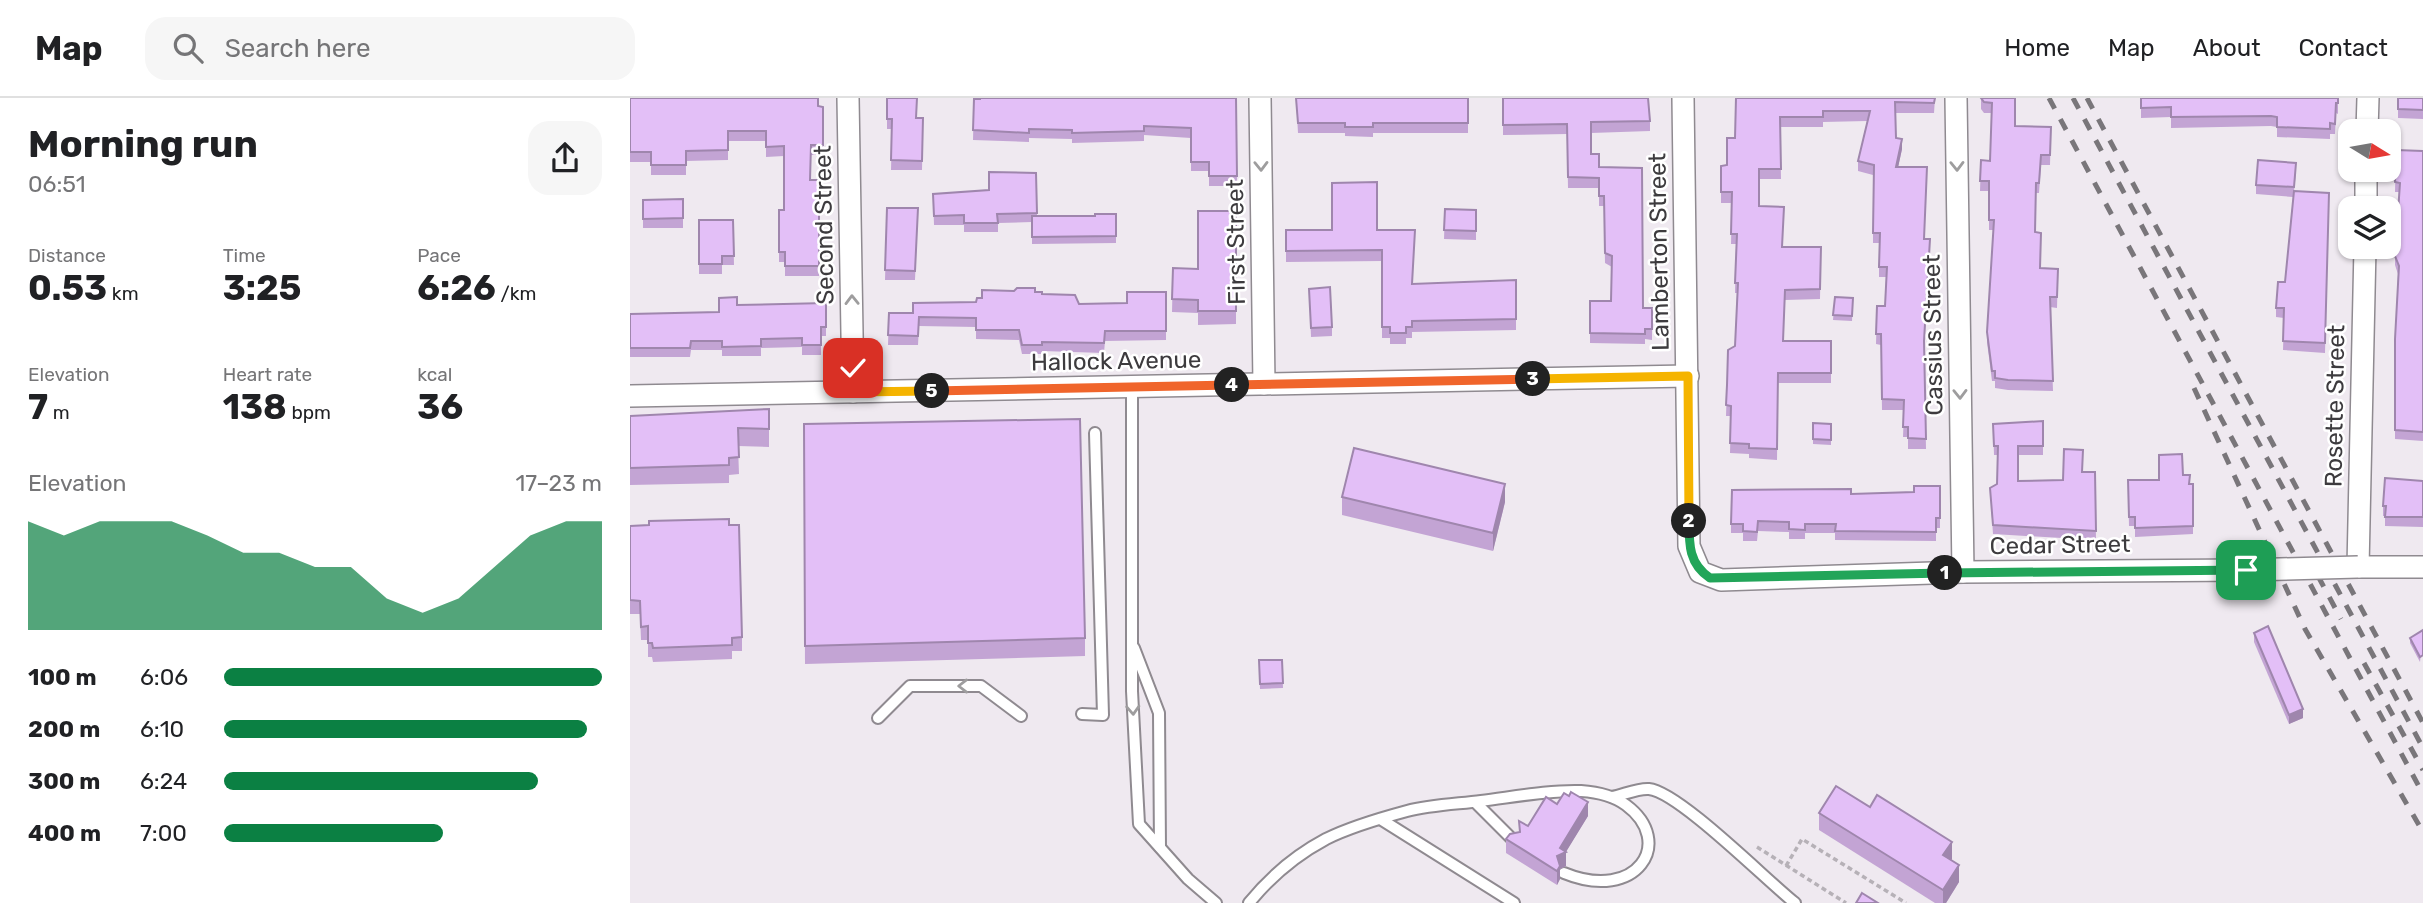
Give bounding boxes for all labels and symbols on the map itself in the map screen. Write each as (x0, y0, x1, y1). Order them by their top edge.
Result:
north arrow (2338, 119, 2401, 182)
street label: Second Street (809, 145, 839, 305)
street label: Lamberton Street (1643, 153, 1675, 351)
one-way arrow (1253, 161, 1269, 172)
one-way arrow (1949, 161, 1965, 172)
street label: First Street (1221, 179, 1251, 305)
street label: Cassius Street (1918, 254, 1948, 416)
one-way arrow (844, 294, 859, 305)
street label: Rosette Street (2320, 325, 2350, 487)
pin (823, 338, 883, 398)
street label: Hallock Avenue (1031, 346, 1201, 376)
pin: 3 (1516, 362, 1550, 396)
pin: 4 (1214, 368, 1250, 402)
pin: 5 (914, 374, 950, 408)
one-way arrow (1953, 388, 1968, 399)
pin: 2 (1672, 504, 1706, 538)
street label: Cedar Street (1989, 530, 2131, 560)
pin (2216, 540, 2276, 600)
pin: 1 (1928, 556, 1962, 590)
one-way arrow (957, 678, 967, 694)
one-way arrow (1125, 705, 1140, 716)

